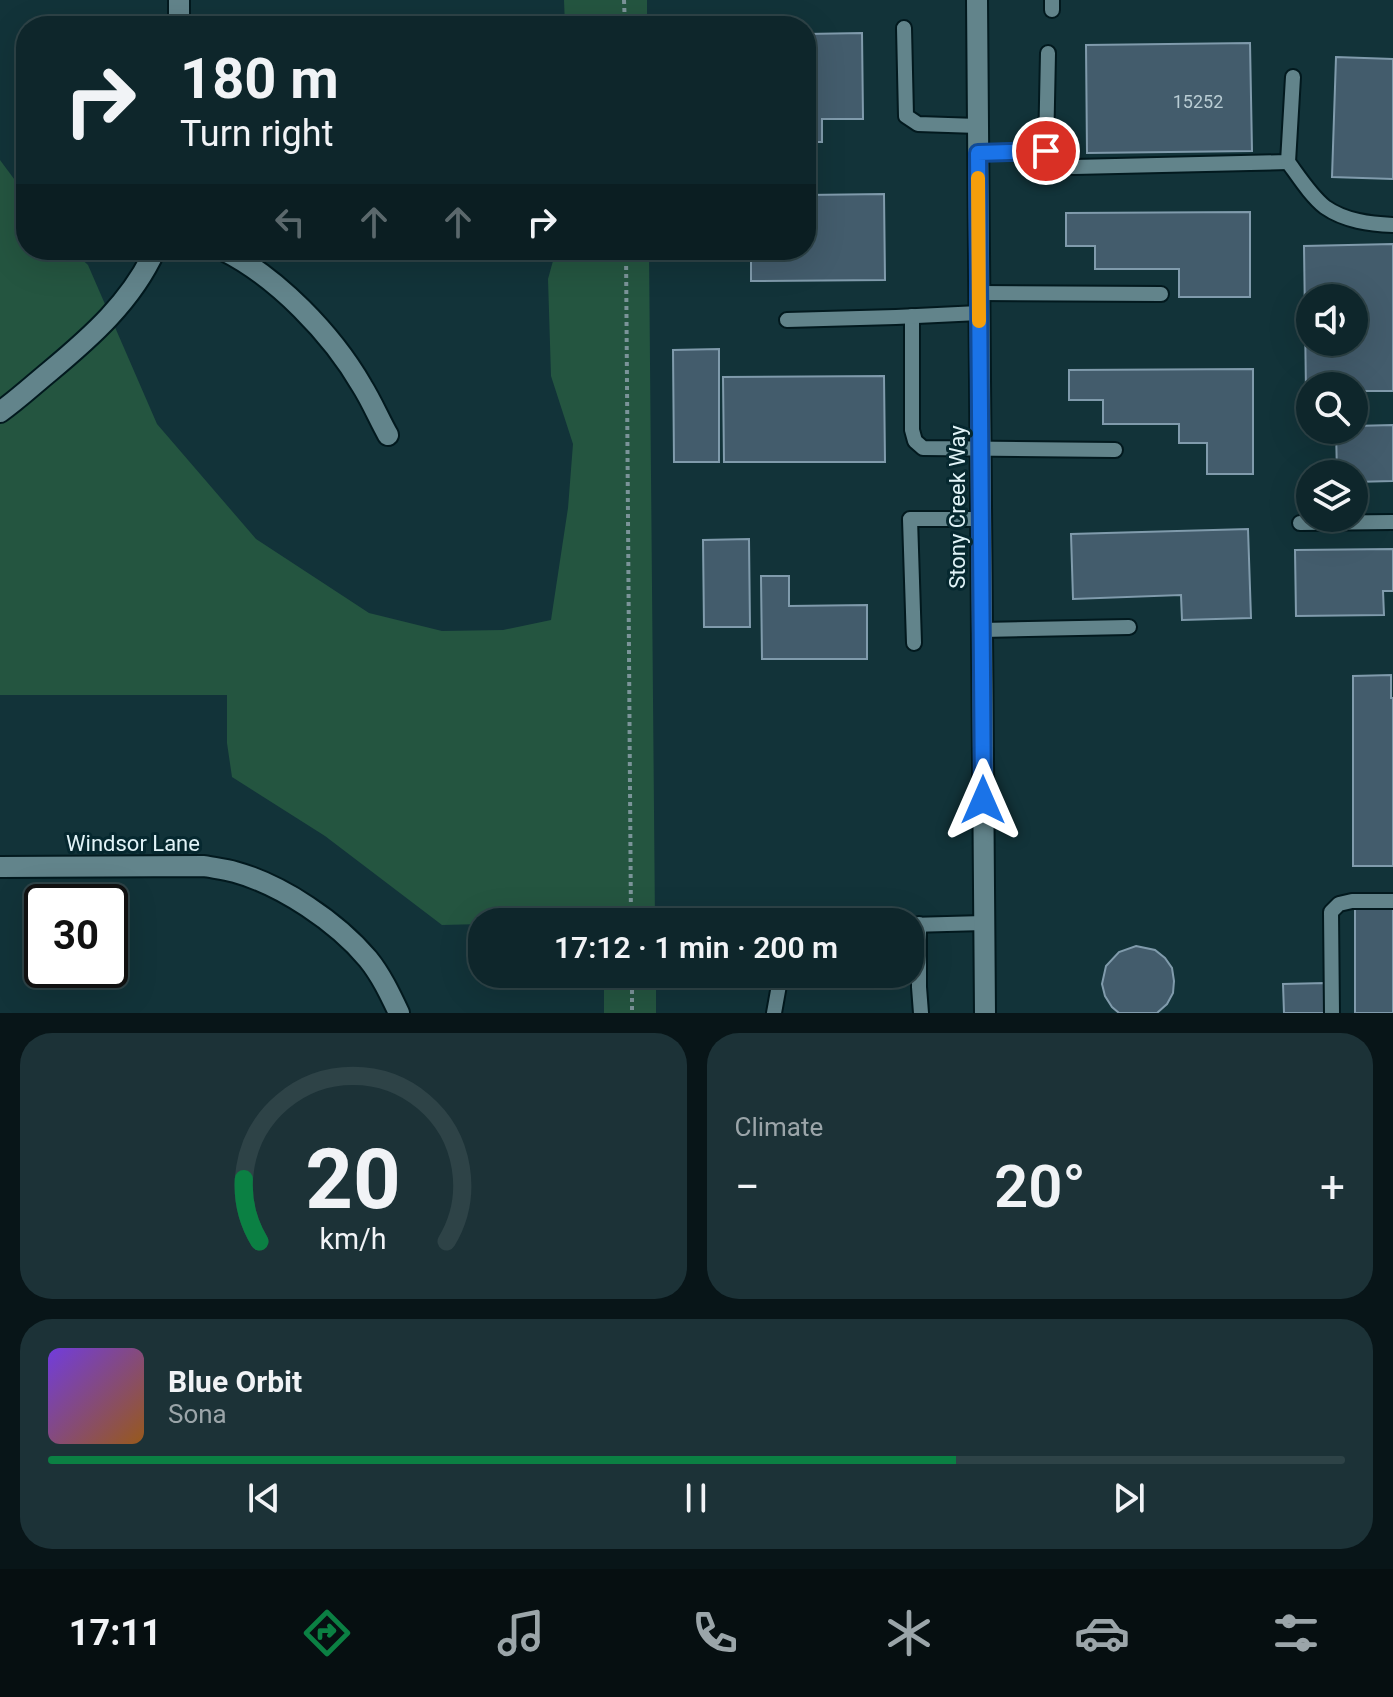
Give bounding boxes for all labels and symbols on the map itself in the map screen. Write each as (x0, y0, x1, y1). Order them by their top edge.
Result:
house number: 15252 (1173, 91, 1223, 112)
pin (1012, 117, 1080, 185)
street label: Stony Creek Way (945, 425, 970, 589)
position arrow (941, 758, 1025, 842)
street label: Windsor Lane (66, 831, 200, 856)
speed limit sign: 30 (24, 884, 128, 988)

